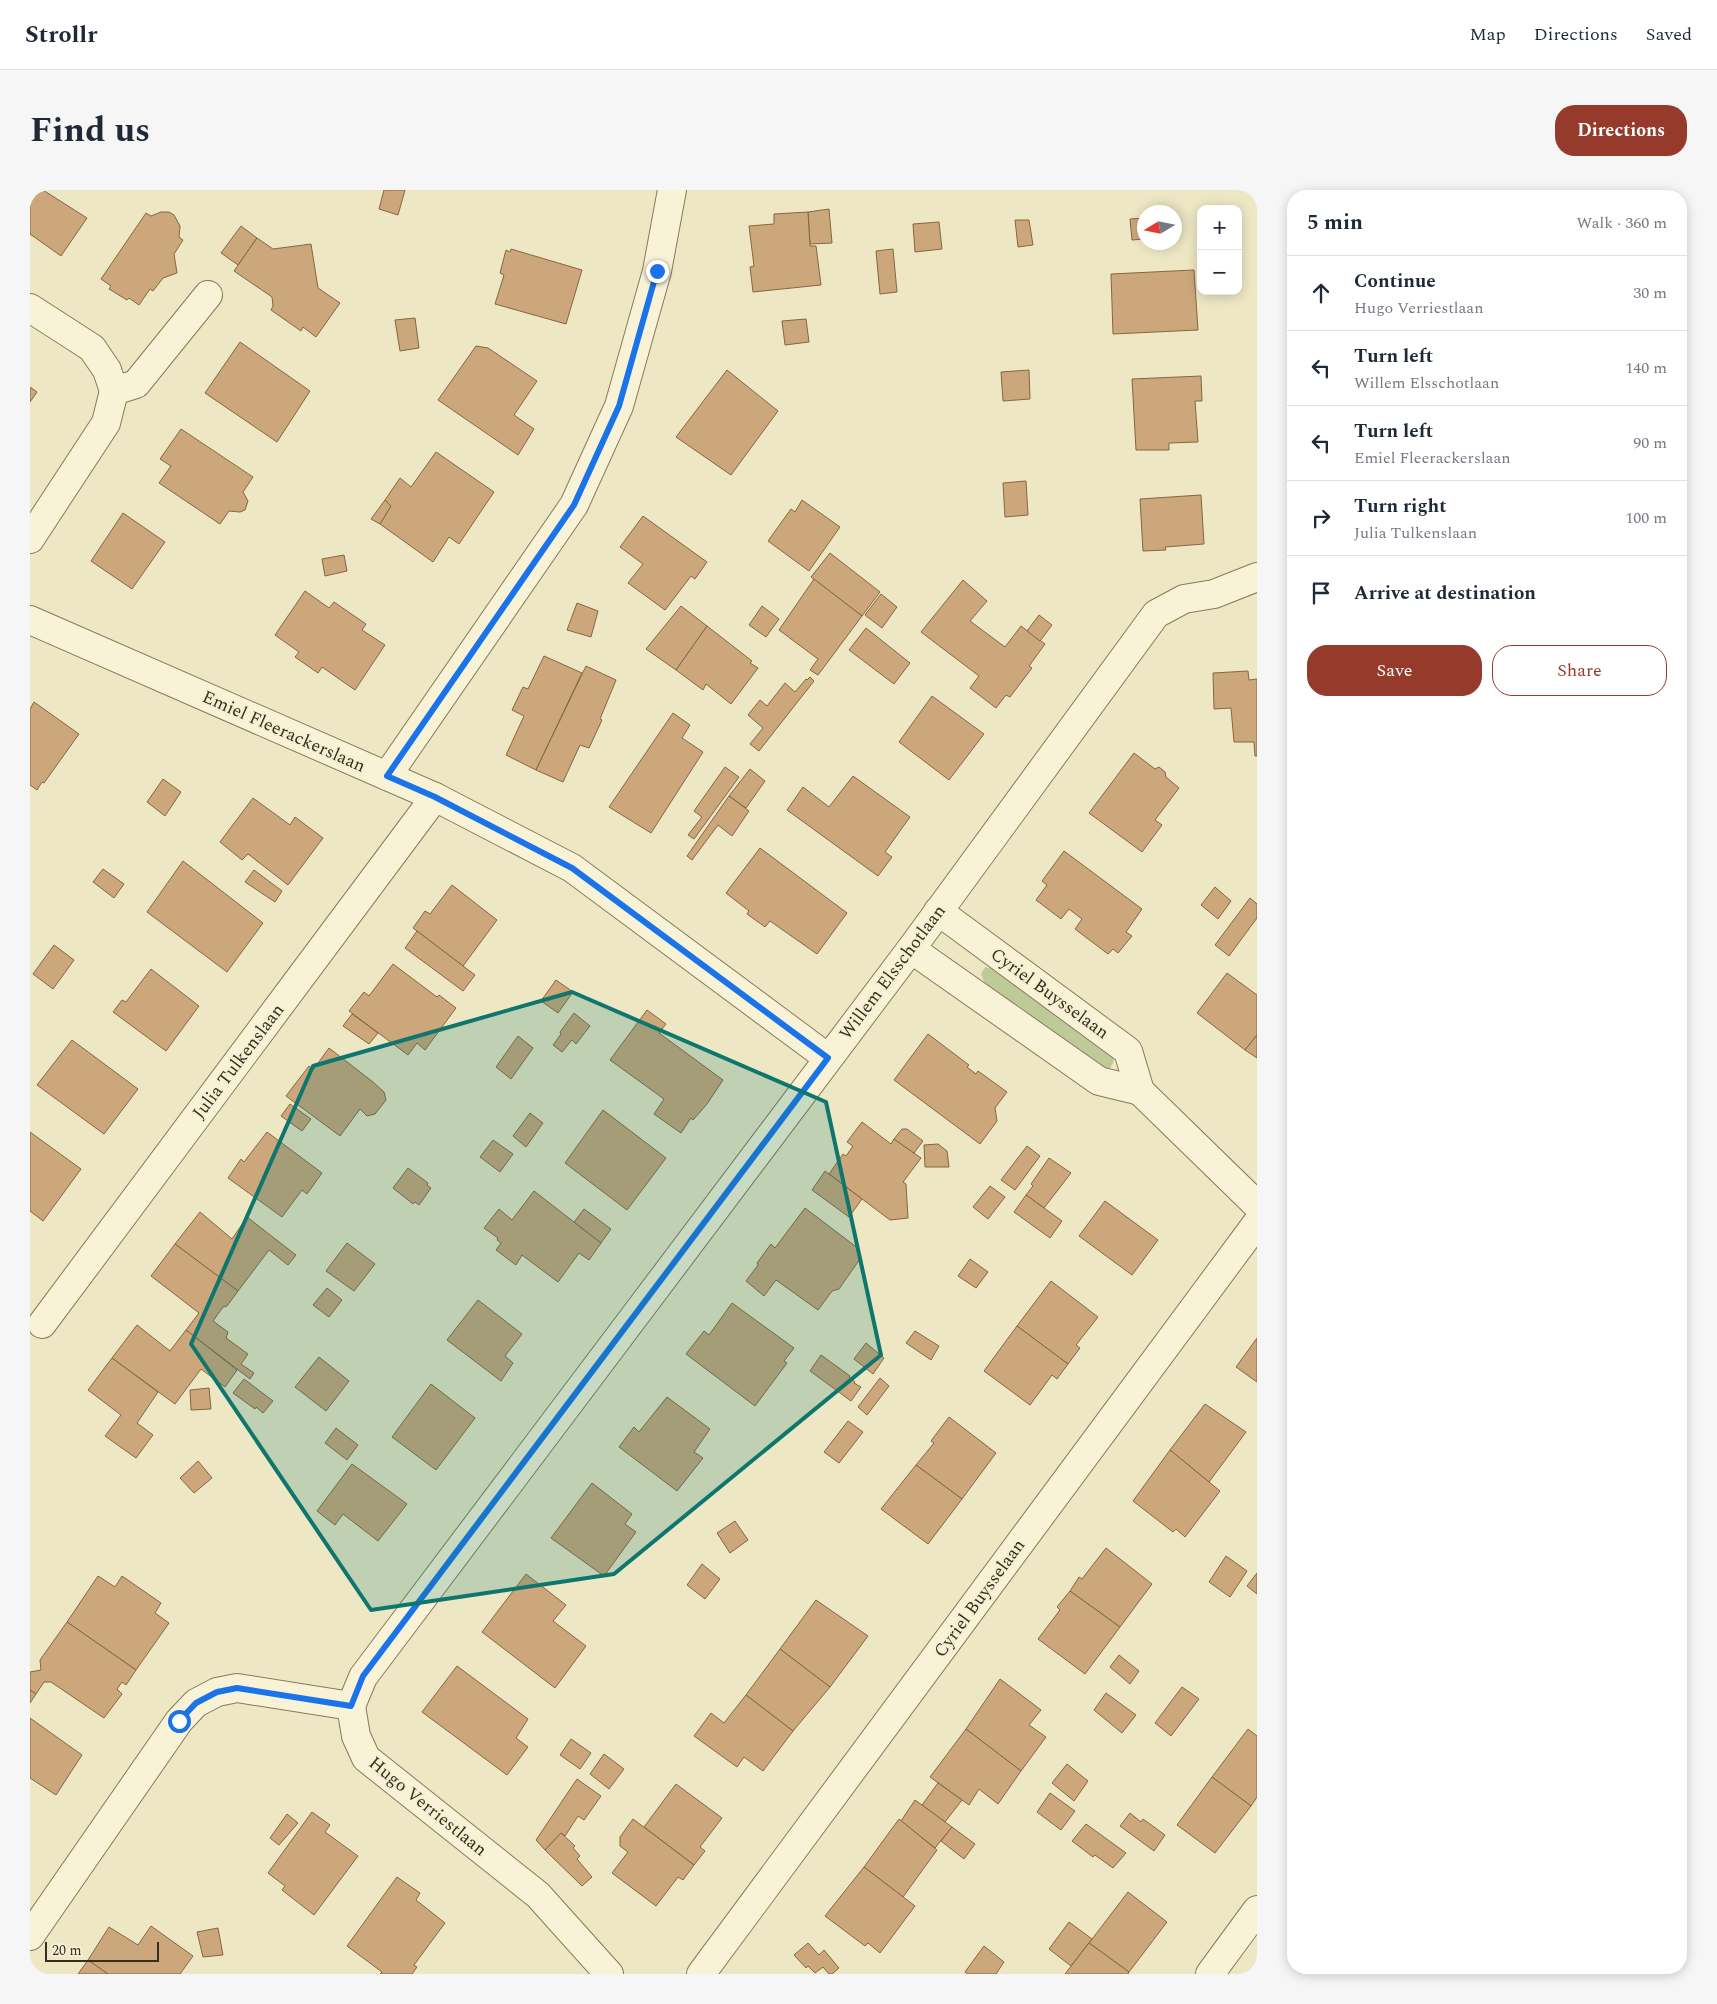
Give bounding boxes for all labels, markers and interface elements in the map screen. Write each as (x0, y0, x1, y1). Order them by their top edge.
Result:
text: Strollr (25, 17, 97, 53)
text: Map (1470, 21, 1506, 48)
text: Directions (1534, 21, 1618, 48)
text: Saved (1646, 21, 1692, 48)
text: Find us (30, 104, 150, 157)
button: Directions (1555, 105, 1687, 156)
north arrow (1137, 205, 1182, 250)
map controls (1197, 205, 1242, 295)
button: + (1197, 205, 1242, 250)
text: 5 min (1307, 207, 1363, 239)
text: Walk · 360 m (1576, 211, 1667, 235)
button: − (1197, 250, 1242, 295)
route end (646, 260, 669, 283)
text: Continue (1354, 267, 1436, 296)
icon: ahead (1307, 279, 1335, 307)
text: 30 m (1633, 281, 1667, 305)
text: Hugo Verriestlaan (1354, 296, 1483, 320)
text: Turn left (1354, 342, 1433, 371)
icon: left (1307, 354, 1335, 382)
text: 140 m (1625, 356, 1667, 380)
text: Willem Elsschotlaan (1354, 371, 1499, 395)
text: Turn left (1354, 417, 1433, 446)
icon: left (1307, 429, 1335, 457)
text: 90 m (1633, 431, 1667, 455)
text: Emiel Fleerackerslaan (1354, 446, 1511, 470)
text: Turn right (1354, 492, 1447, 521)
icon: right (1307, 504, 1335, 532)
text: 100 m (1625, 506, 1667, 530)
text: Julia Tulkenslaan (1354, 521, 1477, 545)
icon: arrive (1307, 579, 1335, 607)
text: Arrive at destination (1354, 579, 1536, 608)
button: Save (1307, 645, 1482, 696)
button: Share (1492, 645, 1667, 696)
street label: Emiel Fleerackerslaan (198, 683, 370, 780)
street label: Willem Elsschotlaan (832, 899, 952, 1046)
street label: Cyriel Buysselaan (985, 941, 1115, 1046)
street label: Julia Tulkenslaan (186, 998, 291, 1125)
street label: Cyriel Buysselaan (927, 1533, 1032, 1663)
route start (168, 1710, 191, 1733)
street label: Hugo Verriestlaan (363, 1750, 493, 1863)
scale bar (45, 1939, 159, 1962)
text: 20 m (52, 1940, 82, 1961)

